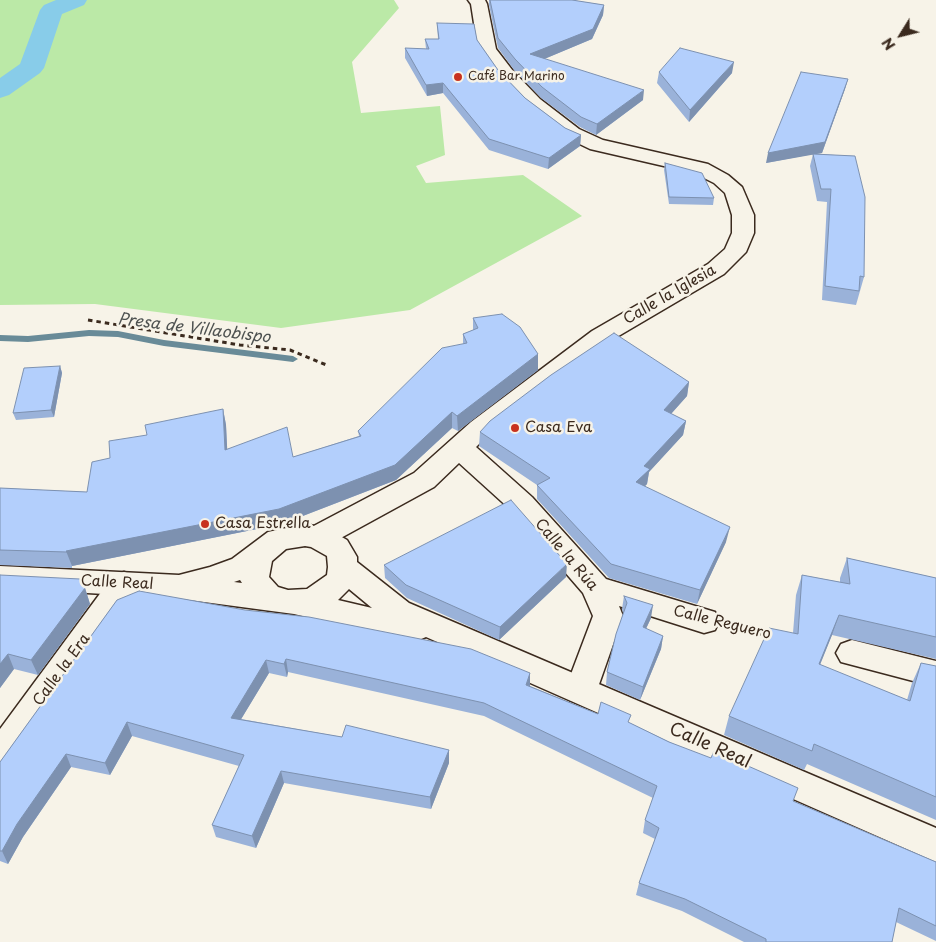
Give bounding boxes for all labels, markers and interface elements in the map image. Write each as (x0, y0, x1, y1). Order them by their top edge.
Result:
north arrow (876, 10, 926, 60)
text: N (877, 33, 900, 55)
place label: Café Bar Marino (468, 70, 565, 84)
marker: Café Bar Marino (452, 71, 464, 83)
street label: Calle la Iglesia (620, 261, 720, 329)
water label: Presa de Villaobispo (117, 310, 271, 348)
place label: Casa Eva (525, 419, 592, 437)
marker: Casa Eva (509, 422, 521, 434)
place label: Casa Estrella (215, 515, 311, 533)
street label: Calle la Rúa (531, 515, 601, 595)
marker: Casa Estrella (199, 518, 211, 530)
street label: Calle Real (80, 572, 154, 594)
street label: Calle Reguero (671, 602, 773, 644)
street label: Calle la Era (30, 630, 94, 710)
street label: Calle Real (666, 718, 754, 774)

